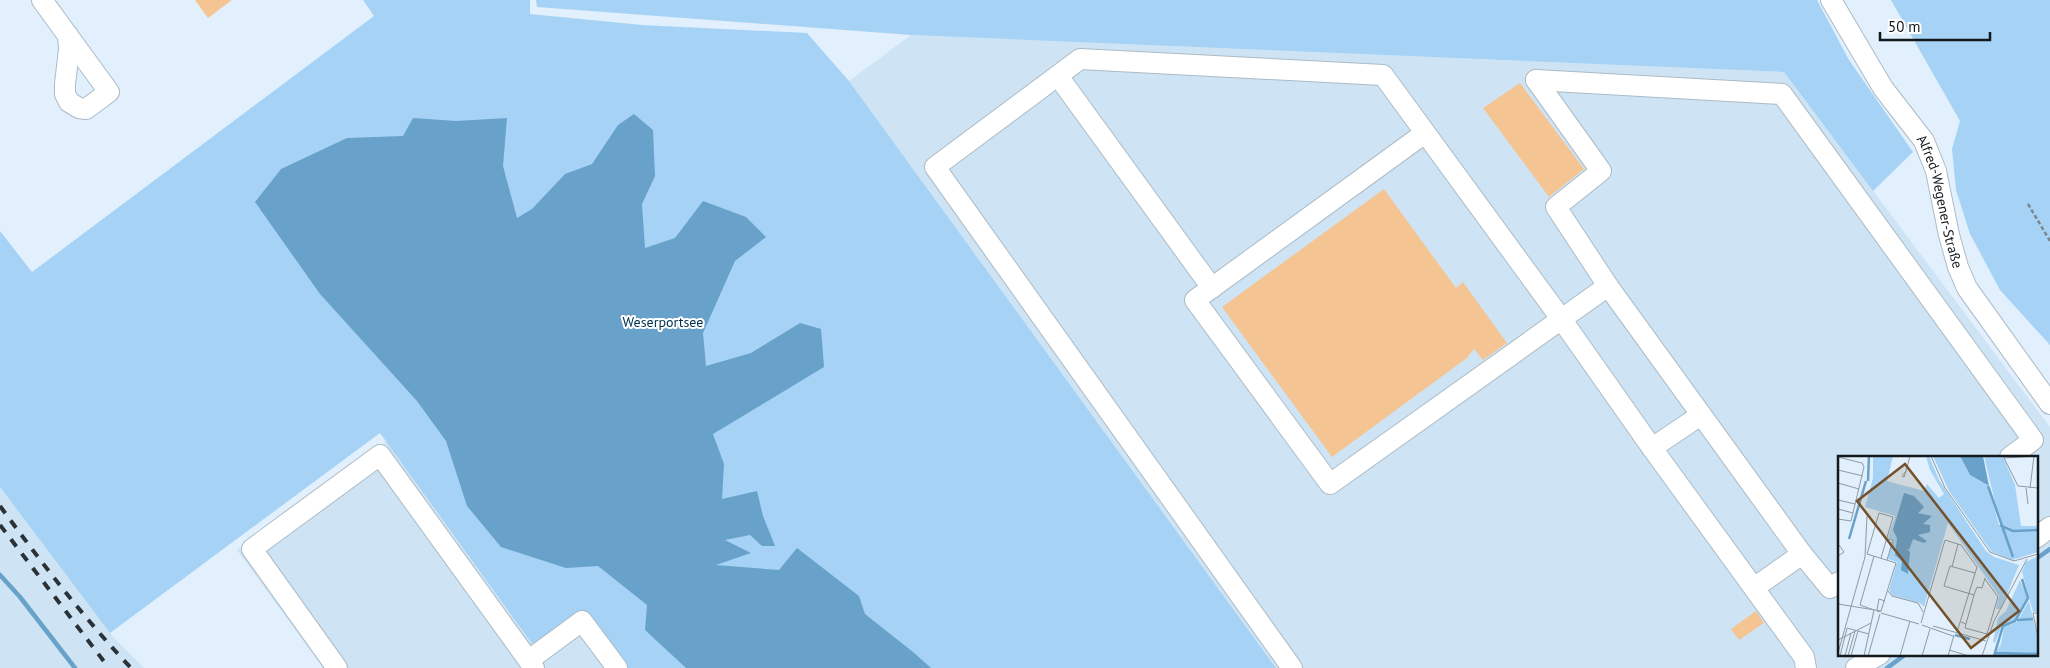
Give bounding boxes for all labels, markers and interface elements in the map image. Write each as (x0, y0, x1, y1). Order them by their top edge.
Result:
scale bar (1880, 10, 1990, 42)
text: 50 m (1888, 17, 1921, 36)
street label: Alfred-Wegener-Straße (1913, 131, 1967, 270)
park label: Weserportsee (623, 313, 703, 331)
inset map (1838, 456, 2038, 656)

